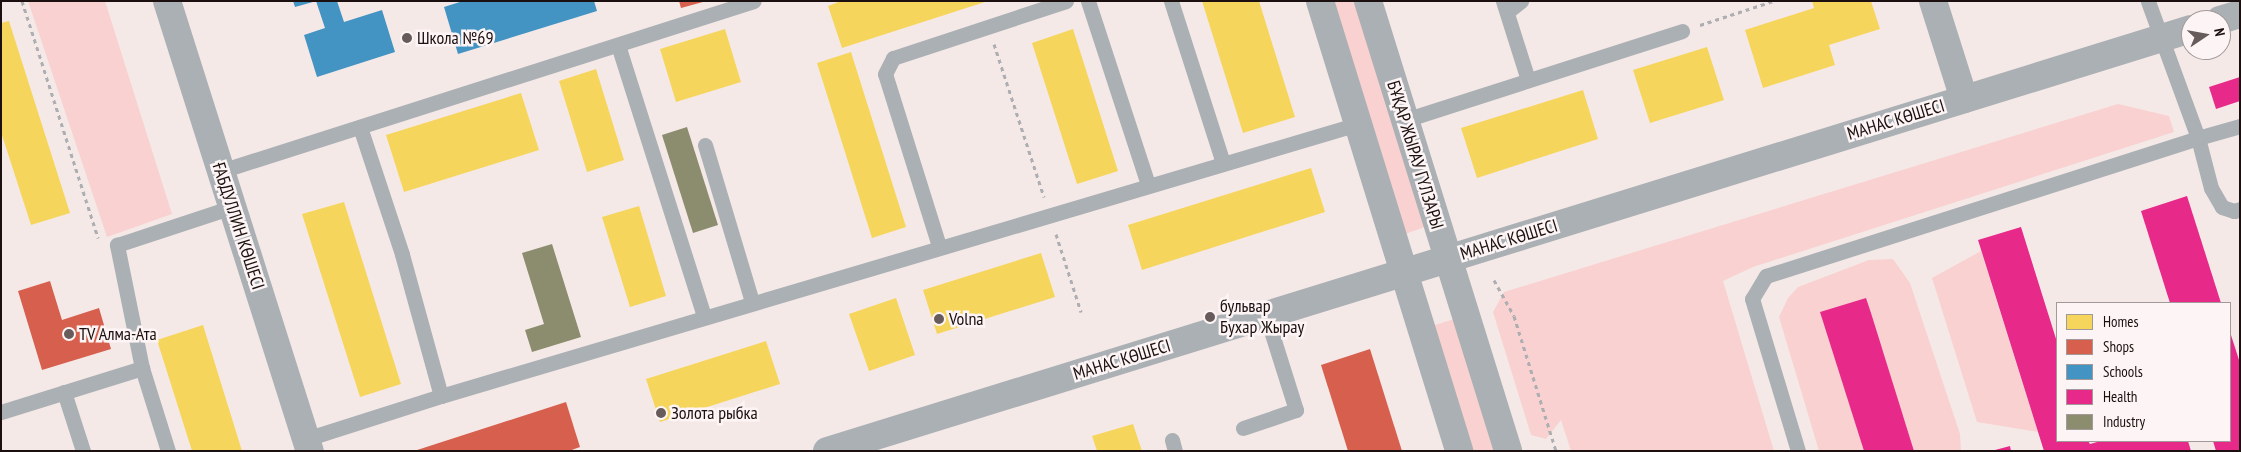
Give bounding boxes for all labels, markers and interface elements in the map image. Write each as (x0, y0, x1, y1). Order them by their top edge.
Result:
north arrow (2181, 10, 2231, 60)
place label: Школа №69 (417, 27, 494, 49)
text: N (2210, 27, 2229, 38)
marker: Школа №69 (401, 32, 413, 44)
street label: БҰҚАР ЖЫРАУ ГҮЛЗАРЫ (1382, 78, 1448, 232)
street label: МАНАС КӨШЕСІ (1845, 95, 1947, 145)
street label: ҒАБДУЛЛИН КӨШЕСІ (207, 160, 269, 292)
street label: МАНАС КӨШЕСІ (1458, 215, 1560, 265)
place label: бульвар Бухар Жырау (1220, 296, 1304, 338)
legend (2056, 302, 2231, 442)
place label: Volna (949, 308, 984, 330)
marker: бульвар Бухар Жырау (1204, 311, 1216, 323)
text: Homes (2103, 312, 2139, 331)
marker: Volna (933, 313, 945, 325)
place label: ТV Алма-Ата (79, 323, 157, 345)
marker: ТV Алма-Ата (63, 328, 75, 340)
street label: МАНАС КӨШЕСІ (1071, 335, 1173, 385)
text: Shops (2103, 337, 2134, 356)
text: Schools (2103, 362, 2143, 381)
text: Health (2103, 387, 2137, 406)
place label: Золота рыбка (671, 402, 758, 424)
marker: Золота рыбка (655, 407, 667, 419)
text: Industry (2103, 412, 2145, 431)

